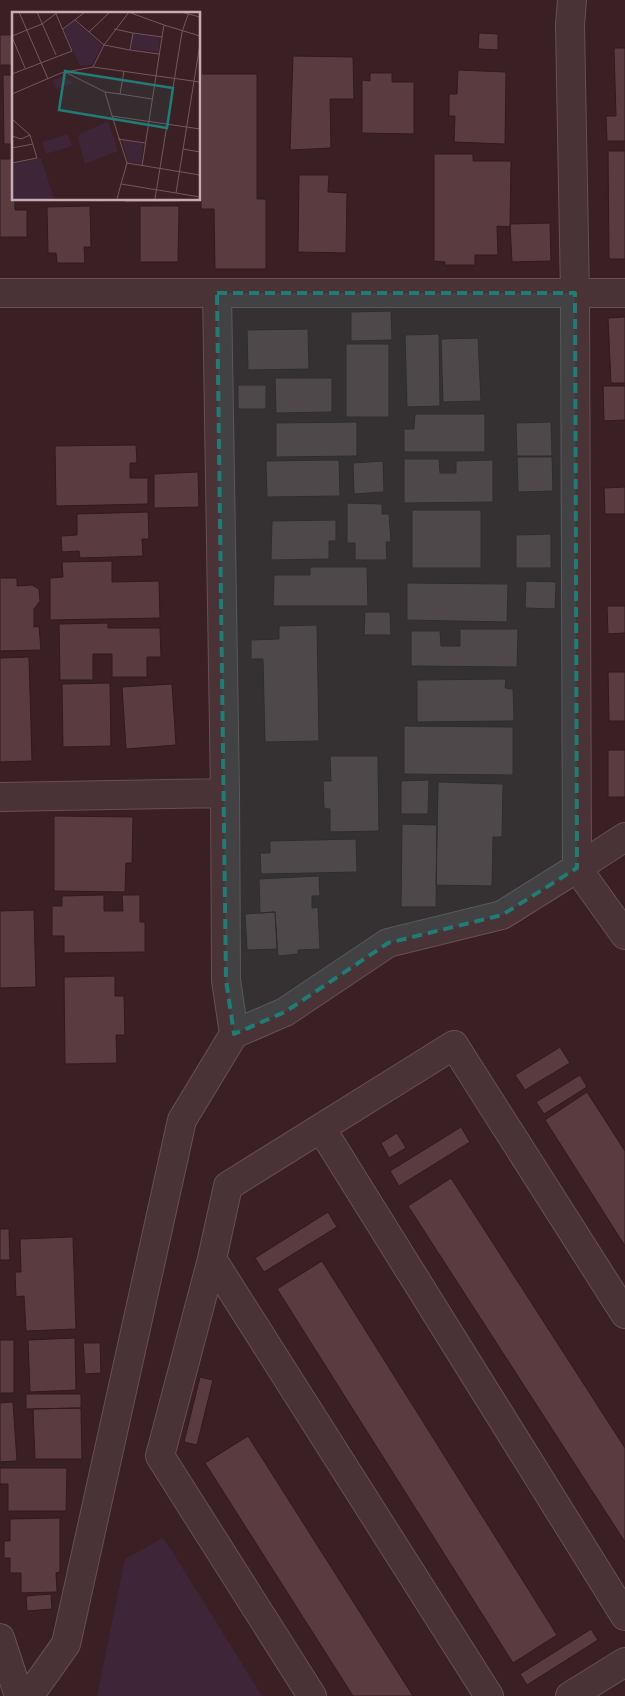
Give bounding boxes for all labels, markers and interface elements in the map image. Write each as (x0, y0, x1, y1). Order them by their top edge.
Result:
inset map (12, 12, 200, 200)

